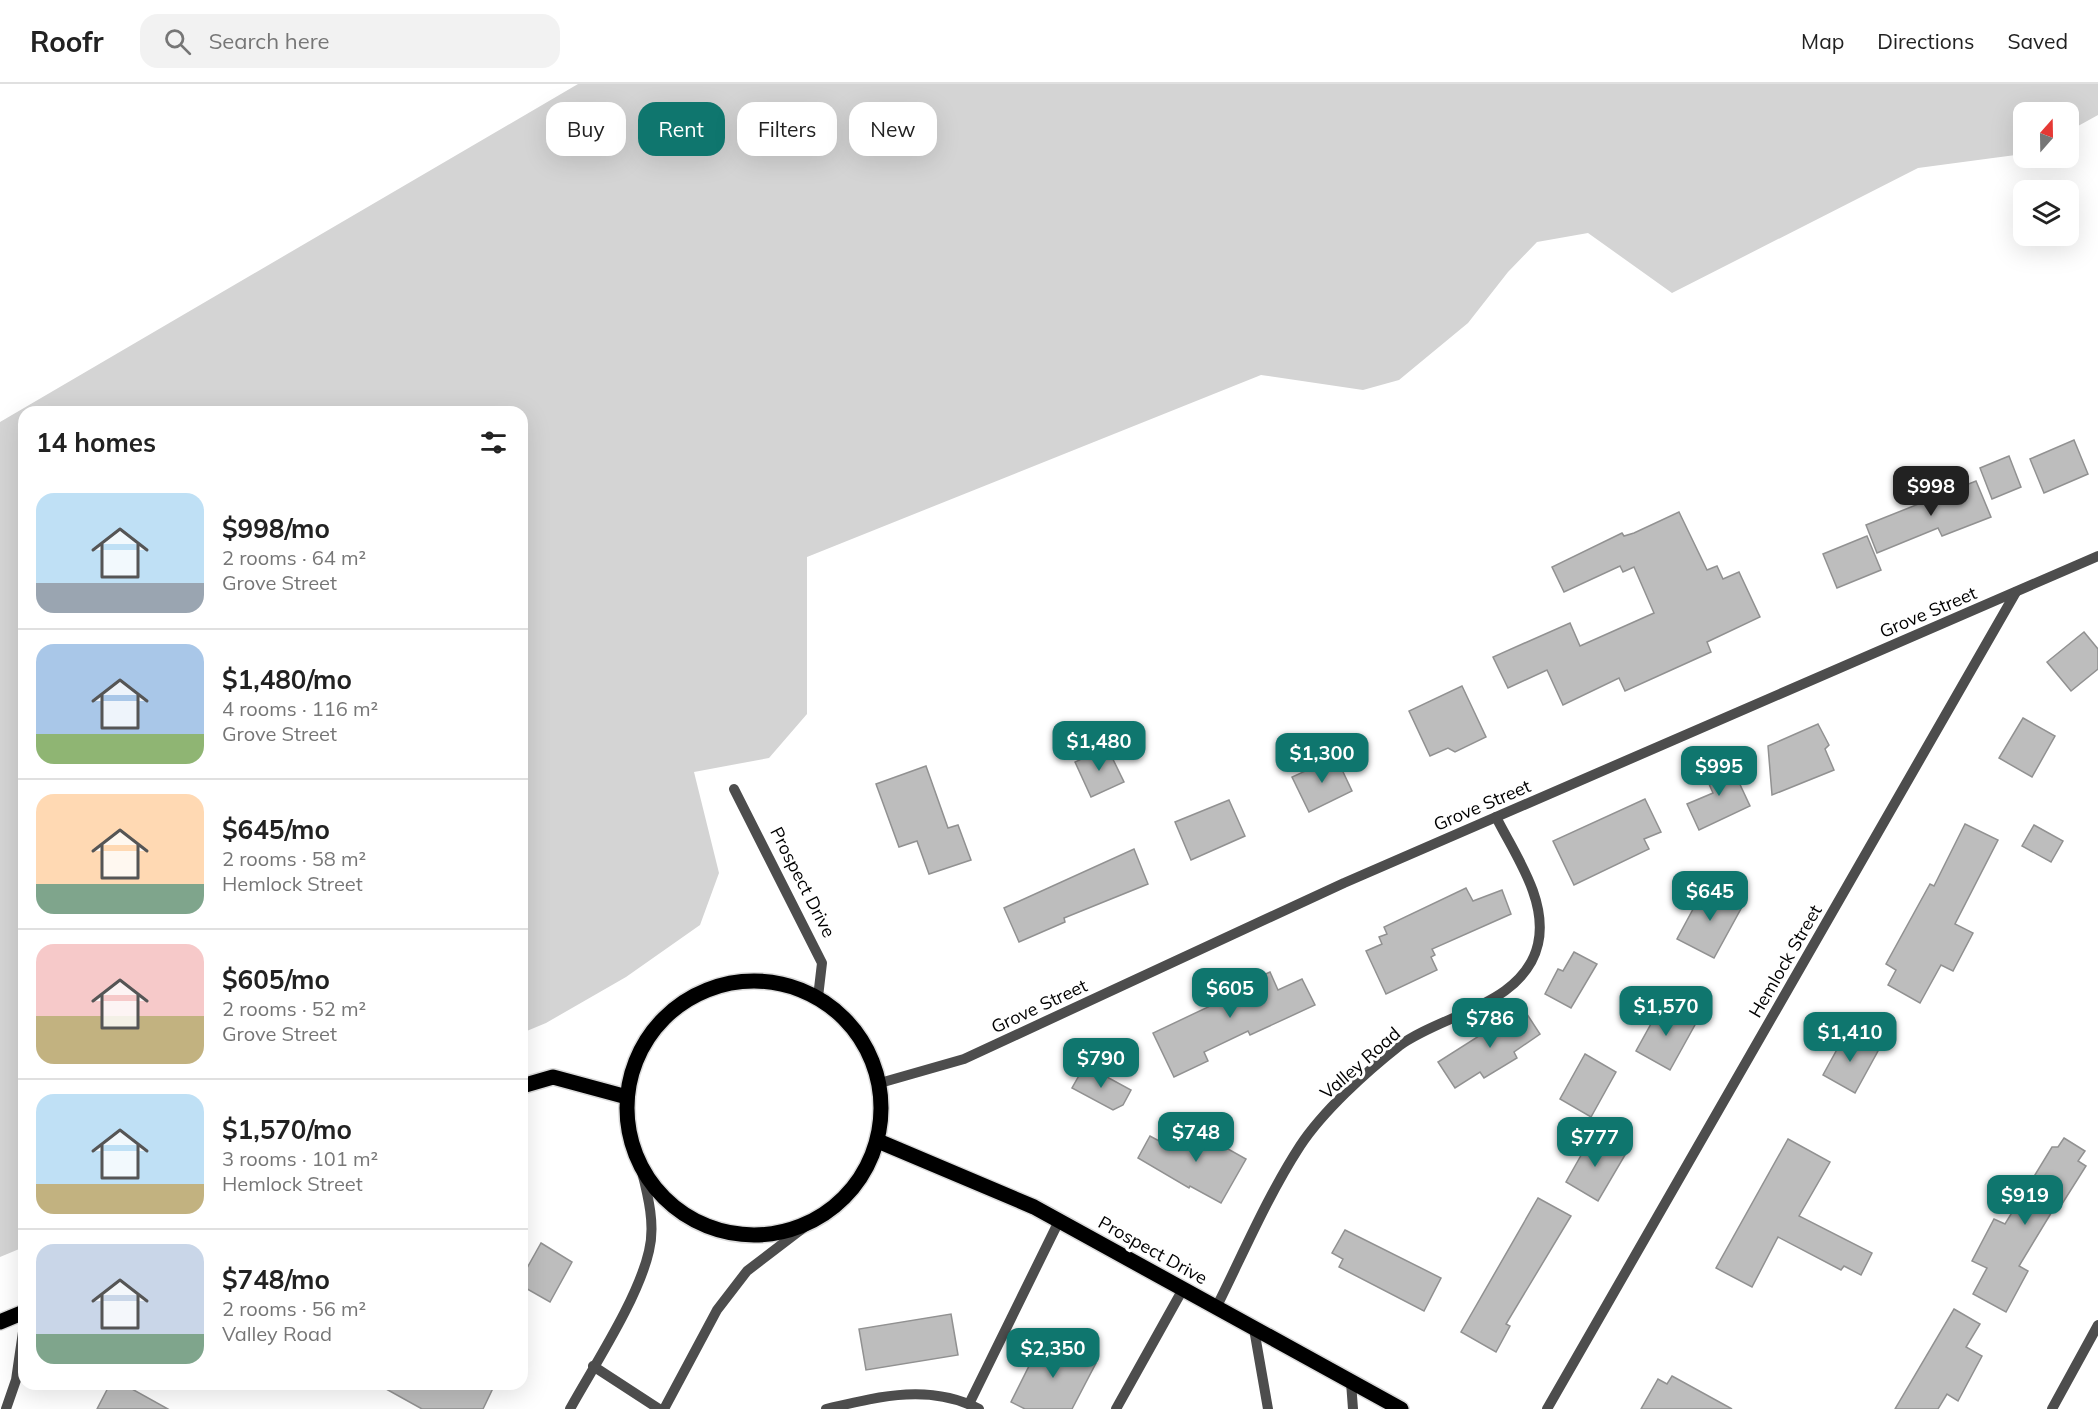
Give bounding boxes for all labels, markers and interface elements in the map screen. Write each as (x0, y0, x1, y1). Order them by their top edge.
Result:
search box (140, 14, 560, 68)
text: Roofr (30, 24, 104, 59)
icon: search (161, 25, 194, 58)
text: Search here (209, 27, 330, 55)
text: Map (1801, 28, 1844, 54)
text: Directions (1877, 28, 1974, 54)
text: Saved (2007, 28, 2068, 54)
chip: Buy (546, 102, 626, 156)
chip: Rent (638, 102, 725, 156)
chip: Filters (737, 102, 837, 156)
chip: New (849, 102, 937, 156)
north arrow (2013, 102, 2079, 168)
map controls (2013, 102, 2079, 246)
button: layers (2013, 180, 2079, 246)
text: 14 homes (36, 426, 156, 459)
icon: filters (477, 426, 510, 459)
pin: $998 (1895, 466, 1967, 517)
text: $998 (1907, 473, 1955, 498)
text: $998/mo (222, 512, 330, 545)
icon: home (84, 517, 156, 589)
text: 2 rooms · 64 m² (222, 545, 366, 570)
text: Grove Street (222, 570, 337, 595)
street label: Grove Street (1876, 581, 1980, 643)
text: $1,480/mo (222, 663, 352, 696)
icon: home (84, 668, 156, 740)
text: 4 rooms · 116 m² (222, 696, 378, 721)
text: Grove Street (222, 721, 337, 746)
pin: $1,480 (1050, 721, 1148, 772)
text: $1,480 (1067, 728, 1131, 753)
pin: $1,300 (1273, 733, 1371, 784)
text: $1,300 (1290, 740, 1354, 765)
pin: $995 (1683, 746, 1755, 797)
text: $995 (1695, 753, 1743, 778)
street label: Grove Street (1430, 774, 1534, 836)
text: $645/mo (222, 813, 330, 846)
icon: home (84, 818, 156, 890)
street label: Prospect Drive (765, 823, 841, 941)
text: 2 rooms · 58 m² (222, 846, 366, 871)
text: Hemlock Street (222, 871, 363, 896)
pin: $645 (1674, 871, 1746, 922)
text: $645 (1686, 878, 1734, 903)
street label: Hemlock Street (1743, 900, 1827, 1022)
text: $605/mo (222, 963, 330, 996)
icon: home (84, 968, 156, 1040)
pin: $605 (1194, 968, 1266, 1019)
street label: Grove Street (987, 974, 1091, 1038)
text: $605 (1206, 975, 1254, 1000)
pin: $1,570 (1617, 986, 1715, 1037)
text: $1,570 (1634, 993, 1698, 1018)
text: 2 rooms · 52 m² (222, 996, 366, 1021)
pin: $786 (1454, 998, 1526, 1049)
text: $786 (1466, 1005, 1514, 1030)
pin: $1,410 (1801, 1012, 1899, 1063)
text: $1,410 (1818, 1019, 1882, 1044)
text: Grove Street (222, 1021, 337, 1046)
street label: Valley Road (1315, 1022, 1405, 1104)
pin: $790 (1065, 1038, 1137, 1089)
text: $790 (1077, 1045, 1125, 1070)
pin: $748 (1160, 1112, 1232, 1163)
text: $1,570/mo (222, 1113, 352, 1146)
pin: $777 (1559, 1117, 1631, 1168)
icon: home (84, 1118, 156, 1190)
text: $748 (1172, 1119, 1220, 1144)
text: $777 (1571, 1124, 1619, 1149)
text: 3 rooms · 101 m² (222, 1146, 378, 1171)
text: Hemlock Street (222, 1171, 363, 1196)
pin: $919 (1989, 1175, 2061, 1226)
text: $919 (2001, 1182, 2049, 1207)
street label: Prospect Drive (1094, 1211, 1212, 1289)
text: $748/mo (222, 1263, 330, 1296)
icon: home (84, 1268, 156, 1340)
text: 2 rooms · 56 m² (222, 1296, 366, 1321)
text: Valley Road (222, 1321, 332, 1346)
pin: $2,350 (1004, 1328, 1102, 1379)
text: $2,350 (1021, 1335, 1085, 1360)

